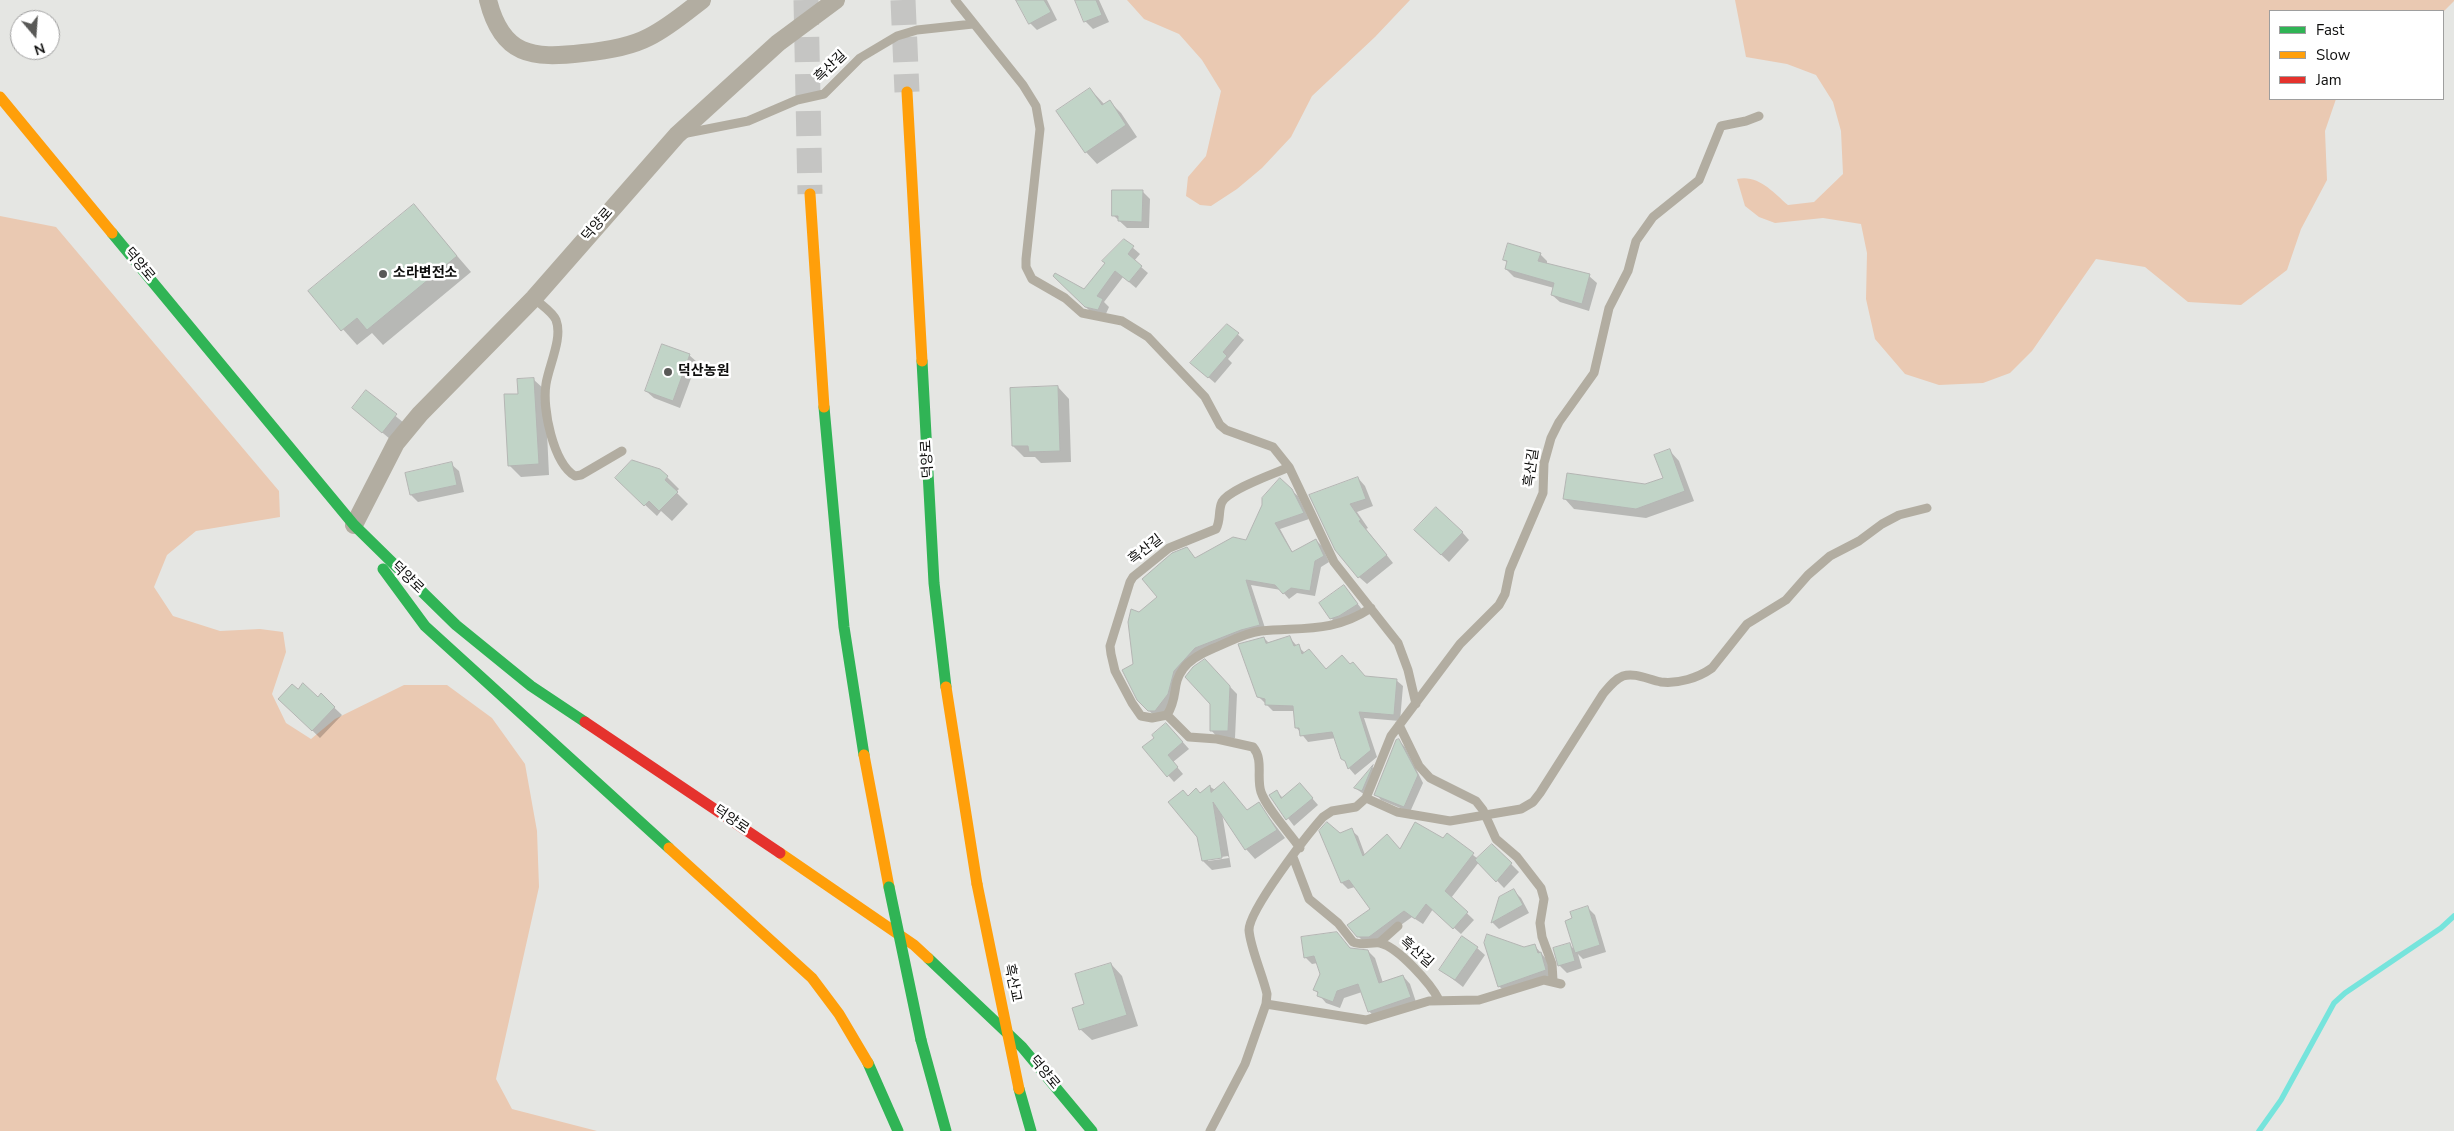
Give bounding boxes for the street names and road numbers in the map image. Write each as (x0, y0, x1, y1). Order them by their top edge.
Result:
street label: 흑산길 (811, 48, 851, 86)
street label: 덕양로 (579, 205, 617, 245)
street label: 덕양로 (120, 245, 158, 285)
street label: 덕양로 (919, 439, 937, 479)
street label: 흑산길 (1521, 448, 1543, 488)
street label: 흑산길 (1126, 531, 1166, 569)
street label: 덕양로 (387, 559, 427, 597)
street label: 덕양로 (710, 802, 752, 838)
street label: 흑산길 (1396, 934, 1436, 972)
street label: 흑산교 (1000, 962, 1024, 1004)
street label: 덕양로 (1025, 1053, 1063, 1093)

